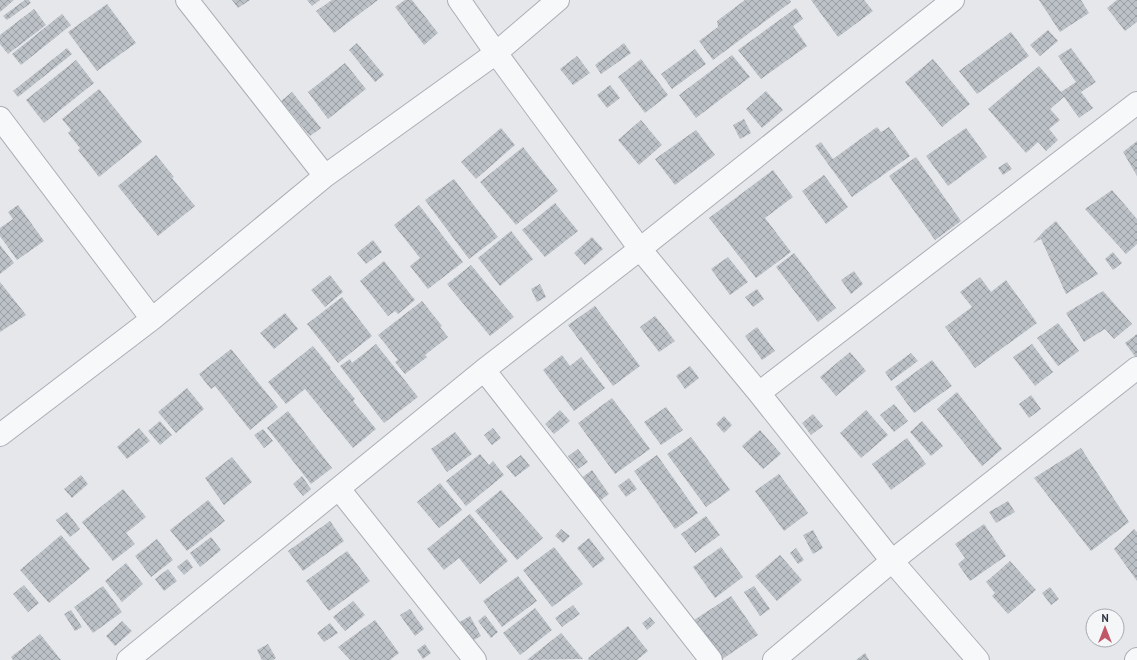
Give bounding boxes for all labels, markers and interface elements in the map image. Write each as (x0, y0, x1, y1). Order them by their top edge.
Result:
north arrow (1085, 608, 1125, 648)
text: N (1101, 611, 1109, 625)

